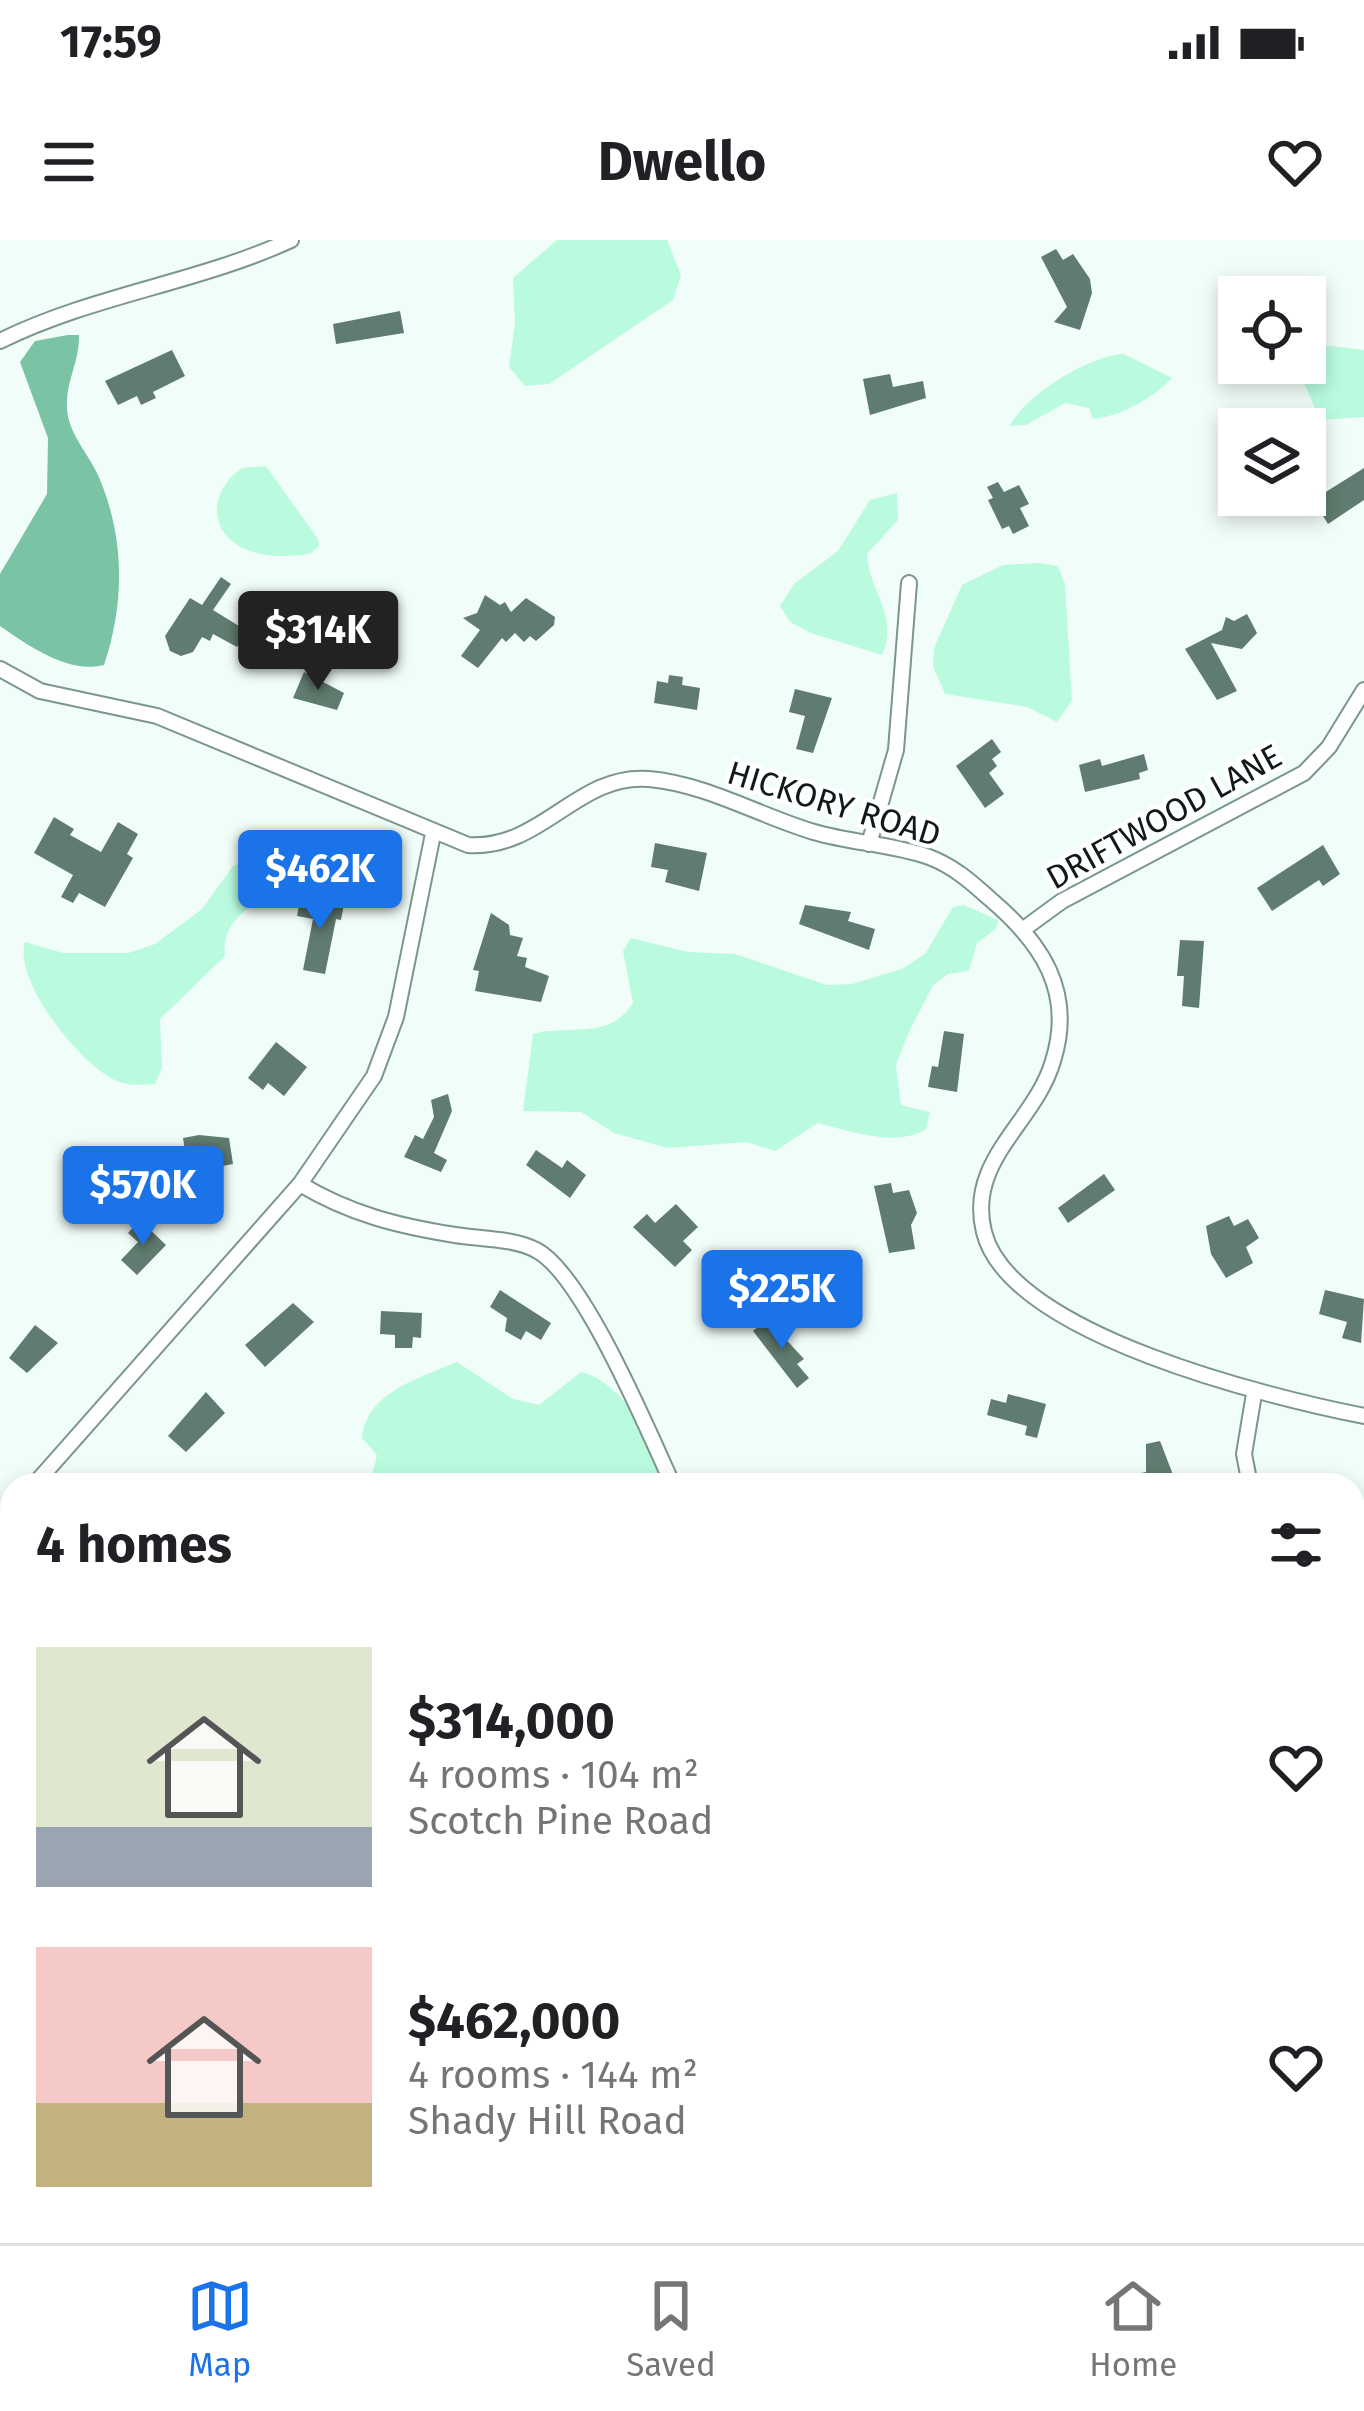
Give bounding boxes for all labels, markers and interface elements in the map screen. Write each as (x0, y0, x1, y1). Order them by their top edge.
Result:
text: 17:59 (60, 15, 162, 69)
icon: menu (36, 129, 102, 195)
icon: heart (1262, 129, 1328, 195)
text: Dwello (598, 130, 766, 194)
map controls (1218, 276, 1326, 516)
button: locate (1218, 276, 1326, 384)
button: layers (1218, 408, 1326, 516)
pin: $314K (234, 591, 402, 693)
text: $314K (265, 607, 371, 653)
street label: DRIFTWOOD LANE (1039, 736, 1289, 898)
street label: HICKORY ROAD (723, 753, 945, 855)
pin: $462K (236, 830, 404, 932)
text: $462K (265, 846, 375, 892)
pin: $570K (59, 1146, 227, 1248)
text: $570K (90, 1162, 196, 1208)
pin: $225K (698, 1250, 866, 1352)
text: $225K (729, 1266, 835, 1312)
icon: filters (1263, 1512, 1329, 1578)
text: 4 homes (36, 1514, 232, 1576)
text: $314,000 (408, 1690, 615, 1752)
icon: home (132, 1695, 276, 1839)
icon: heart (1263, 1734, 1329, 1800)
text: 4 rooms · 104 m² (408, 1752, 699, 1798)
text: Scotch Pine Road (408, 1798, 713, 1844)
text: $462,000 (408, 1990, 620, 2052)
icon: home (132, 1995, 276, 2139)
icon: heart (1263, 2034, 1329, 2100)
text: 4 rooms · 144 m² (408, 2052, 698, 2098)
text: Shady Hill Road (408, 2098, 687, 2144)
tab: Map (187, 2273, 253, 2385)
tab: Saved (626, 2273, 716, 2385)
tab: Home (1089, 2273, 1177, 2385)

